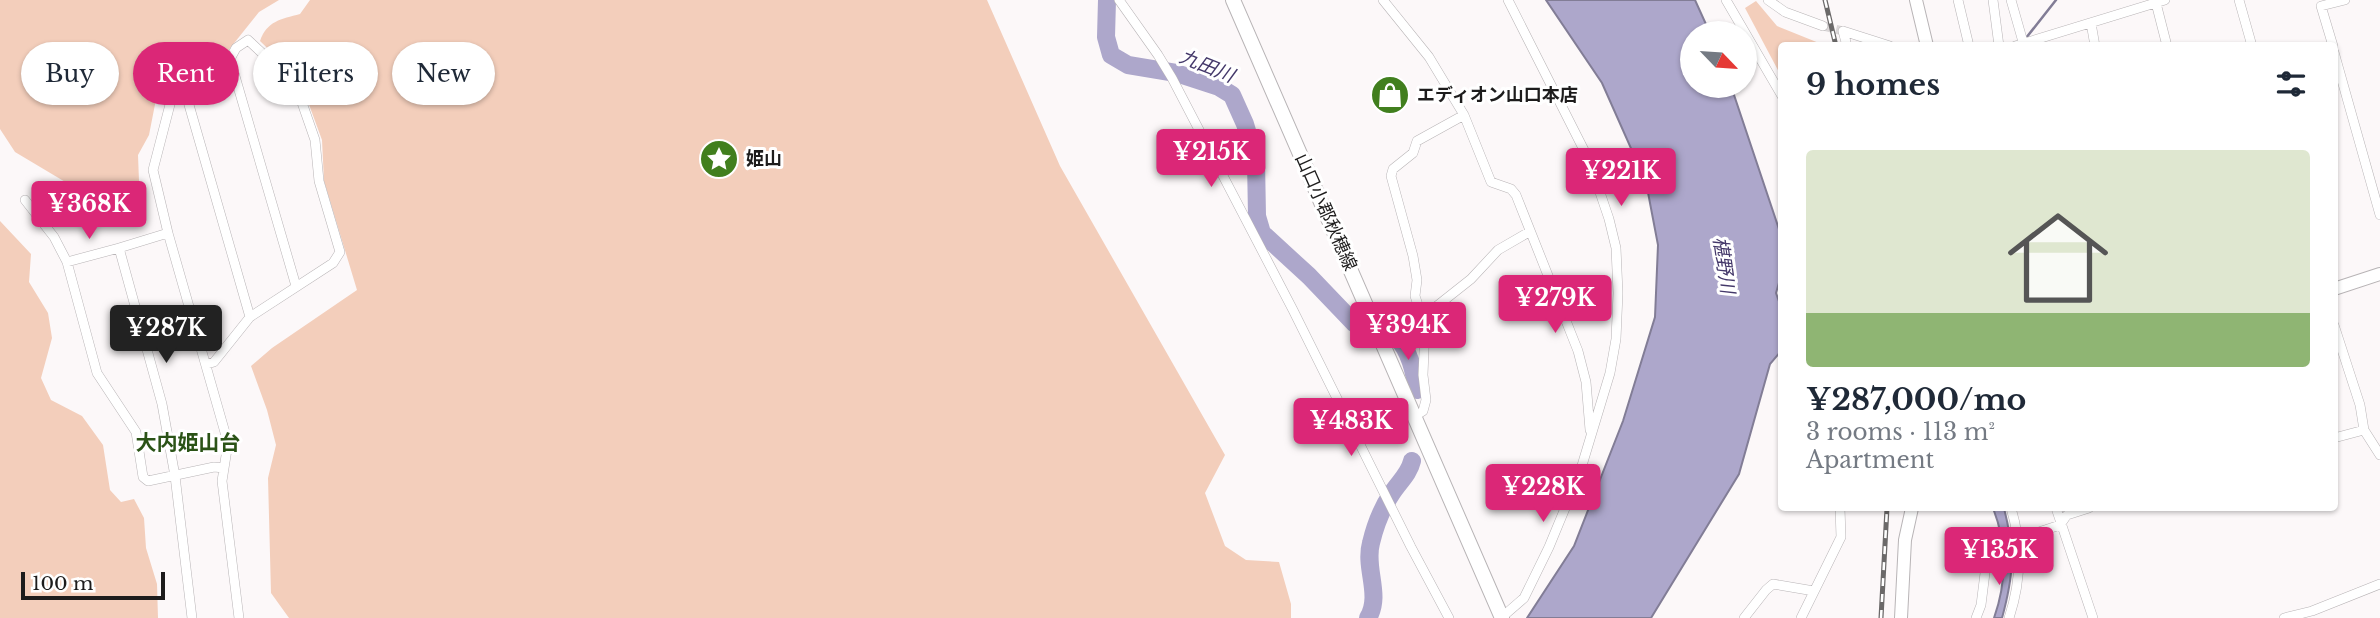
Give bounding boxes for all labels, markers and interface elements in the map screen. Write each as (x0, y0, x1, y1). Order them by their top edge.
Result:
north arrow (1680, 21, 1757, 98)
map controls (1680, 21, 1757, 98)
chip: Buy (21, 42, 119, 105)
chip: Rent (133, 42, 239, 105)
chip: Filters (253, 42, 378, 105)
chip: New (392, 42, 495, 105)
water label: 九田川 (1176, 45, 1240, 88)
icon: filters (2272, 65, 2310, 103)
text: 9 homes (1806, 66, 1940, 103)
shop icon: エディオン山口本店 (1369, 74, 1411, 116)
place label: エディオン山口本店 (1417, 84, 1578, 106)
pin: ¥215K (1162, 130, 1260, 189)
place icon: 姫山 (698, 138, 740, 180)
text: ¥215K (1172, 138, 1250, 166)
place label: 姫山 (746, 148, 782, 170)
pin: ¥221K (1572, 148, 1670, 208)
street label: 山口小郡秋穂線 (1290, 150, 1362, 274)
text: ¥221K (1582, 157, 1660, 185)
pin: ¥368K (40, 182, 138, 241)
text: ¥368K (47, 190, 131, 218)
icon: home (1995, 195, 2121, 321)
water label: 椹野川 (1709, 235, 1740, 297)
pin: ¥279K (1506, 276, 1604, 335)
text: ¥279K (1515, 284, 1595, 312)
pin: ¥394K (1359, 302, 1457, 362)
pin: ¥287K (117, 306, 215, 365)
text: ¥394K (1366, 311, 1450, 339)
text: ¥287K (126, 314, 206, 342)
text: ¥287,000/mo (1806, 381, 2026, 418)
pin: ¥483K (1302, 398, 1400, 458)
text: ¥483K (1309, 407, 1393, 435)
text: 3 rooms · 113 m² (1806, 418, 1995, 446)
district label: 大内姫山台 (136, 430, 241, 456)
text: Apartment (1806, 446, 1934, 474)
pin: ¥228K (1494, 464, 1592, 524)
text: ¥228K (1501, 473, 1585, 501)
pin: ¥135K (1950, 528, 2048, 587)
text: ¥135K (1961, 536, 2037, 564)
scale bar (21, 569, 164, 601)
text: 100 m (32, 572, 93, 595)

